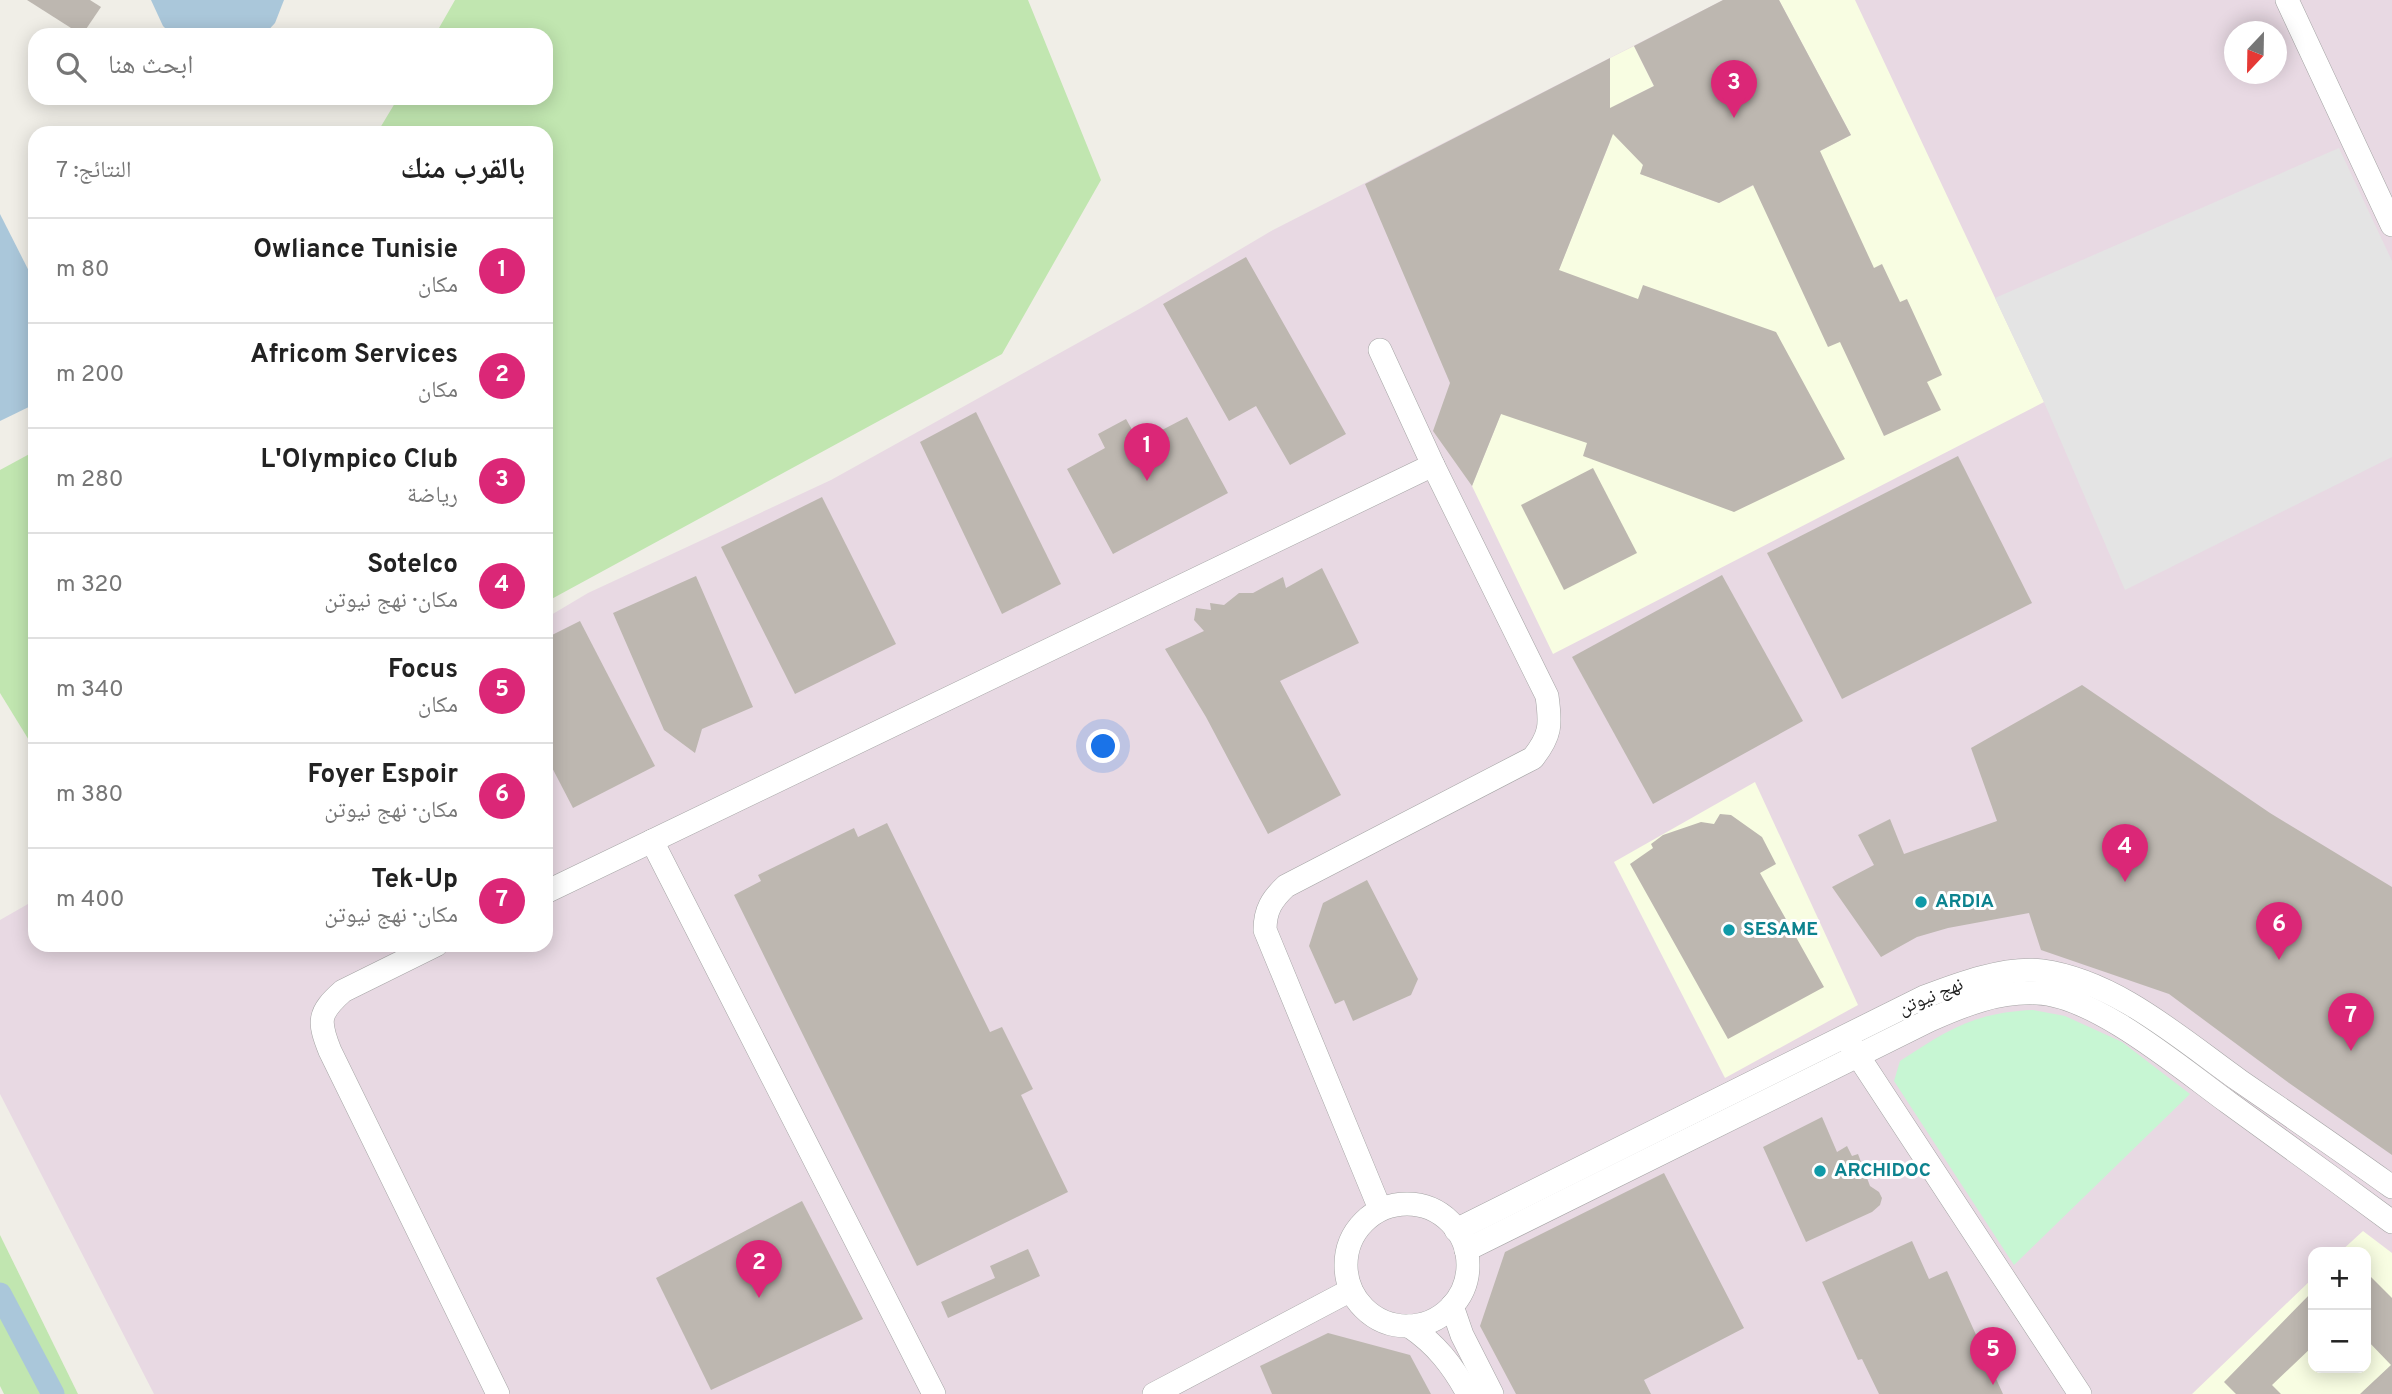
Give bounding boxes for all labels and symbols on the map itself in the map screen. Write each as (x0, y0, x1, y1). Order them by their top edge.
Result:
north arrow (2224, 21, 2287, 84)
pin: 3 (1711, 60, 1757, 118)
pin: 1 (1124, 423, 1170, 481)
your location (1086, 729, 1120, 763)
pin: 4 (2102, 824, 2148, 882)
place label: ARDIA (1935, 890, 1994, 914)
marker: ARDIA (1913, 894, 1929, 910)
pin: 6 (2256, 902, 2302, 960)
place label: SESAME (1743, 918, 1818, 942)
marker: SESAME (1721, 922, 1737, 938)
street label: نهج نيوتن (1895, 973, 1967, 1021)
pin: 7 (2328, 993, 2374, 1051)
place label: ARCHIDOC (1834, 1159, 1931, 1183)
marker: ARCHIDOC (1812, 1163, 1828, 1179)
pin: 2 (736, 1240, 782, 1298)
pin: 5 (1970, 1327, 2016, 1385)

